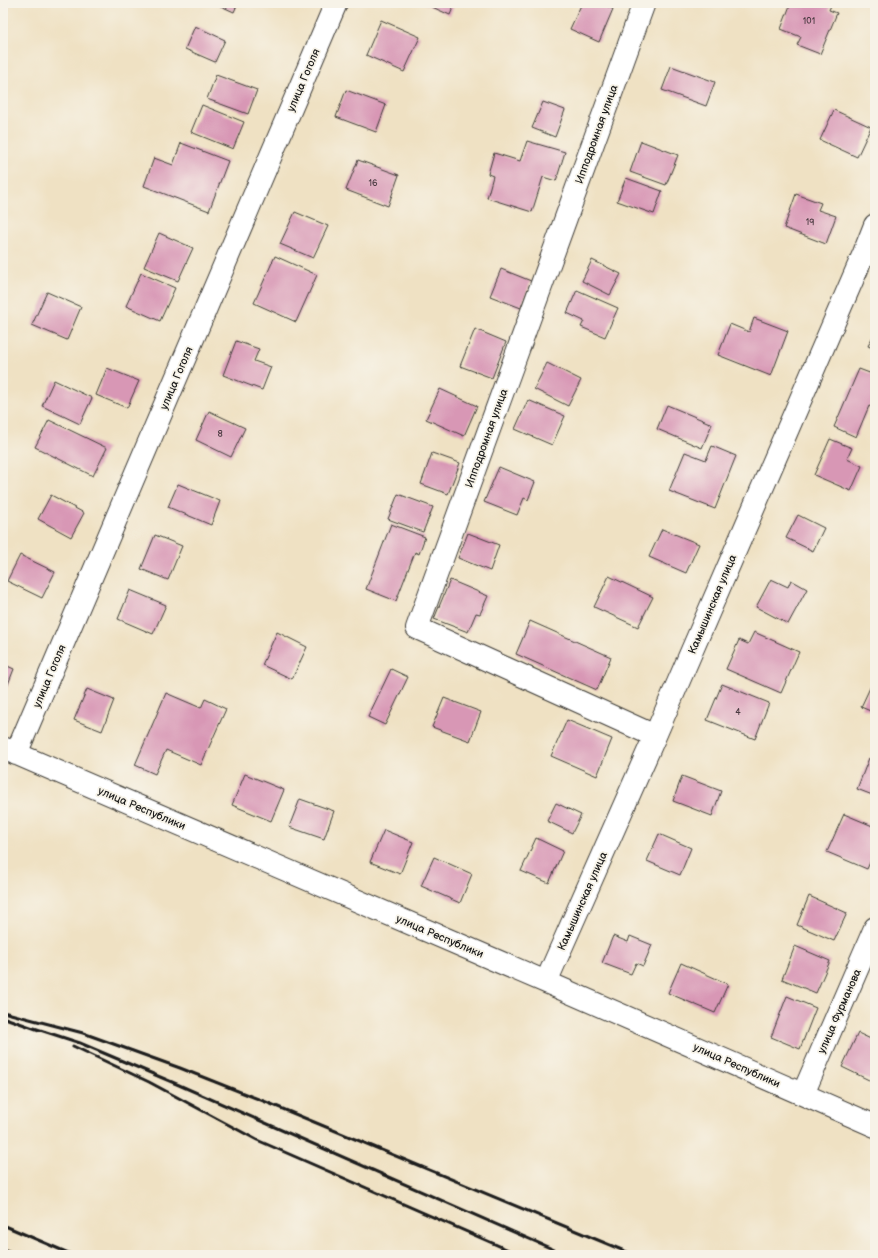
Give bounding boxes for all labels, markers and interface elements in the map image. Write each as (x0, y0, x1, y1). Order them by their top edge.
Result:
house number: 101 (803, 16, 815, 27)
street label: улица Гоголя (284, 47, 323, 114)
street label: Ипподромная улица (573, 82, 621, 185)
house number: 16 (369, 178, 378, 189)
house number: 19 (806, 217, 814, 228)
street label: улица Гоголя (157, 345, 196, 412)
street label: Ипподромная улица (463, 386, 511, 489)
house number: 8 (217, 429, 223, 440)
street label: Камышинская улица (686, 552, 739, 656)
street label: улица Гоголя (30, 643, 69, 710)
house number: 4 (735, 707, 741, 718)
street label: улица Республики (96, 784, 187, 833)
street label: Камышинская улица (555, 849, 610, 953)
street label: улица Республики (394, 912, 485, 961)
street label: улица Фурманова (815, 966, 864, 1055)
street label: улица Республики (691, 1040, 782, 1090)

